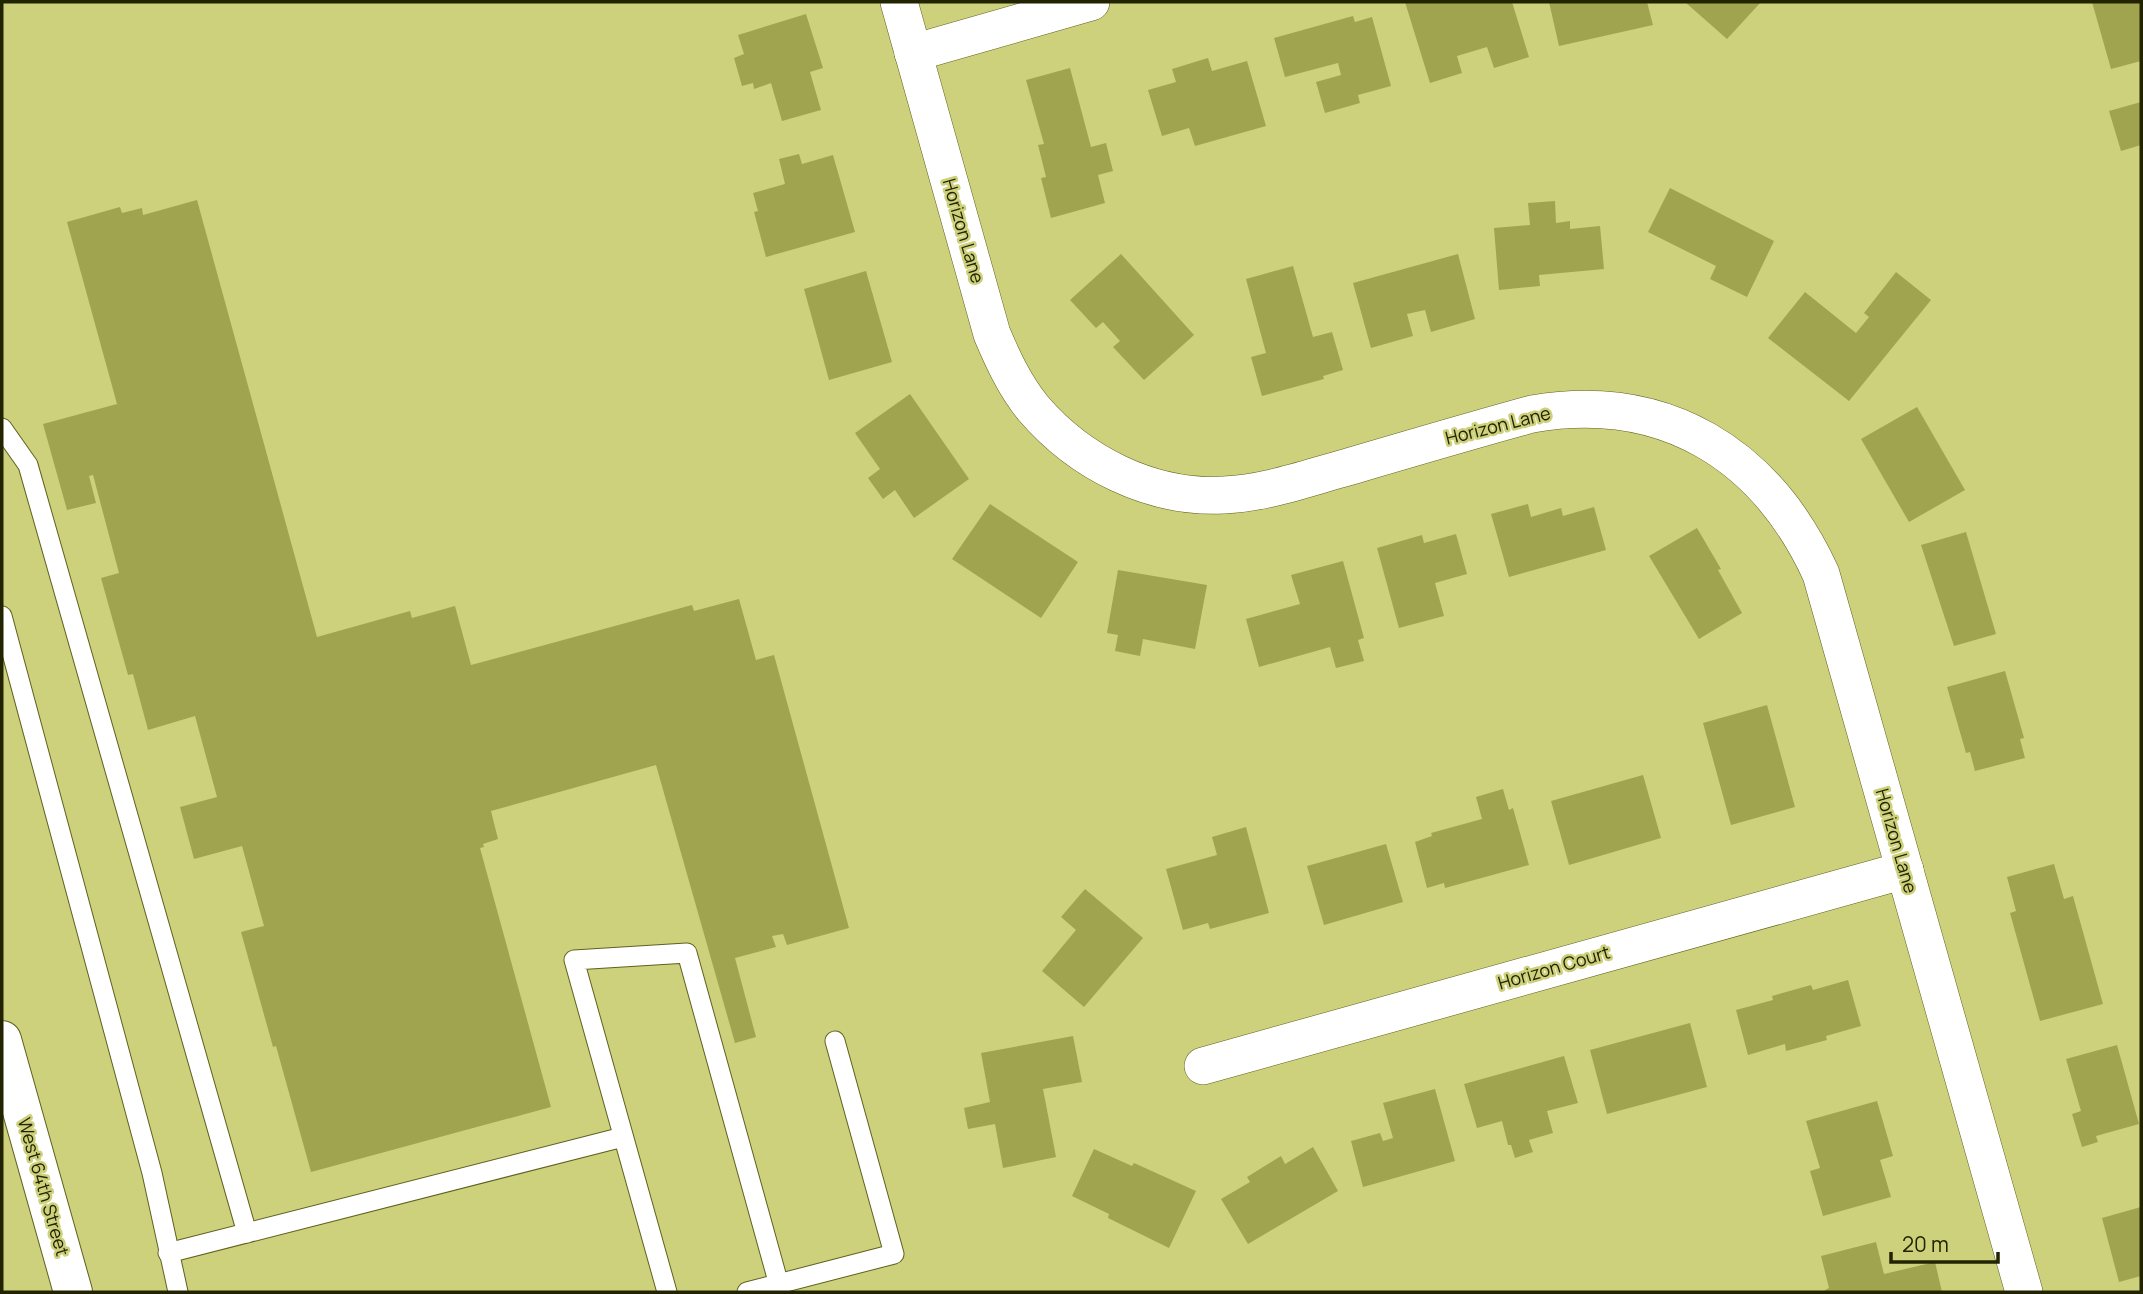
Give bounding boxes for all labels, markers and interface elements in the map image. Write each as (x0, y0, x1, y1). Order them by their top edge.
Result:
street label: Horizon Lane (938, 176, 990, 286)
street label: Horizon Lane (1443, 400, 1553, 450)
street label: Horizon Lane (1871, 786, 1923, 896)
street label: Horizon Court (1495, 940, 1612, 994)
street label: West 64th Street (13, 1115, 75, 1259)
scale bar (1891, 1220, 1998, 1264)
text: 20 m (1902, 1230, 1949, 1258)

